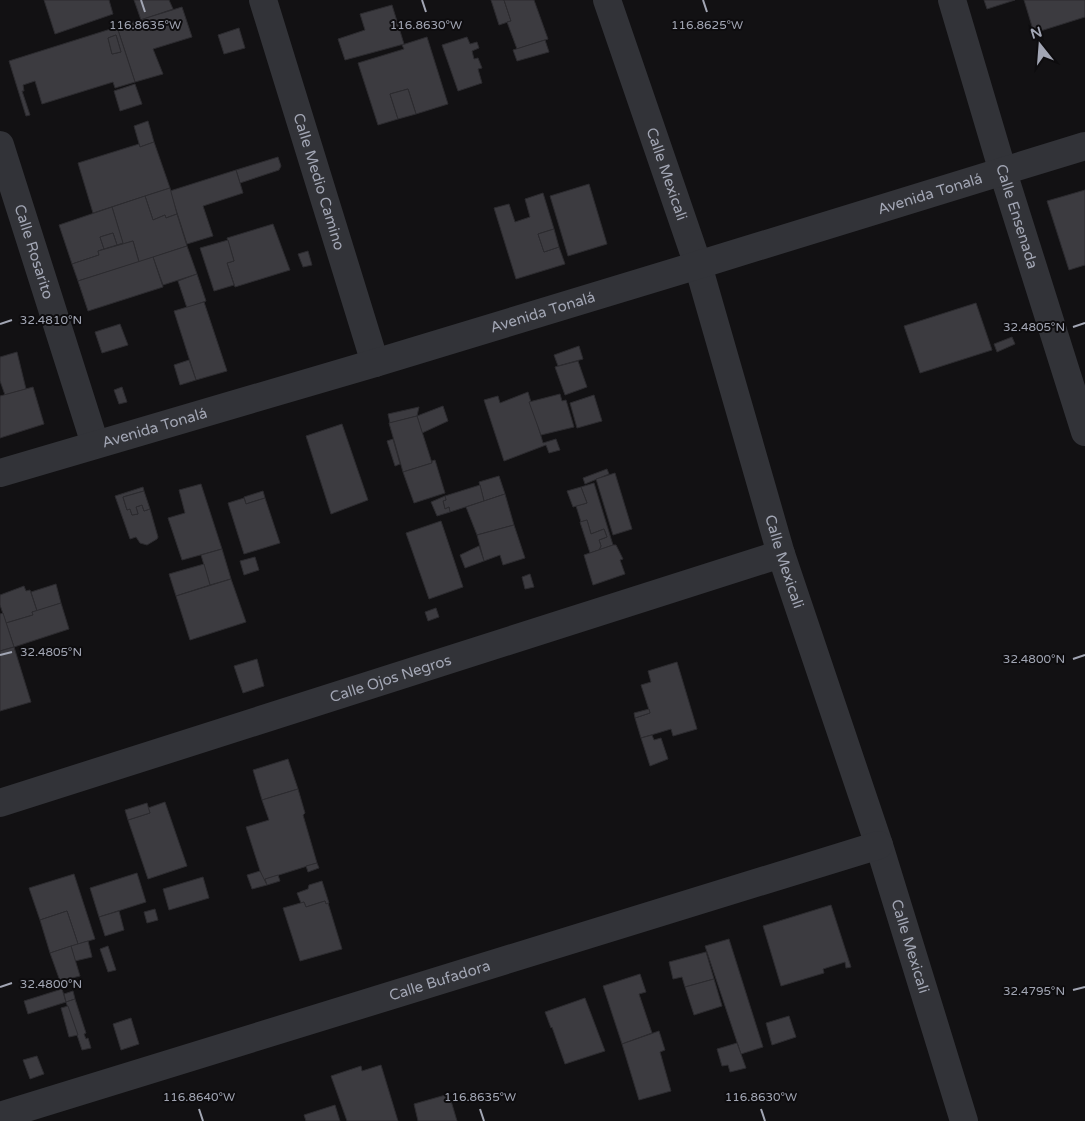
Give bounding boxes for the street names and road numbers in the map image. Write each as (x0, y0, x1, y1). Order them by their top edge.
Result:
street label: Calle Medio Camino (289, 111, 349, 252)
street label: Calle Mexicali (642, 125, 691, 223)
street label: Calle Ensenada (992, 162, 1042, 271)
street label: Avenida Tonalá (875, 169, 985, 218)
street label: Calle Rosarito (10, 202, 57, 301)
street label: Avenida Tonalá (488, 288, 597, 337)
street label: Avenida Tonalá (100, 404, 209, 452)
street label: Calle Mexicali (761, 513, 808, 611)
street label: Calle Ojos Negros (328, 651, 454, 706)
street label: Calle Mexicali (887, 897, 933, 996)
street label: Calle Bufadora (387, 956, 492, 1005)

